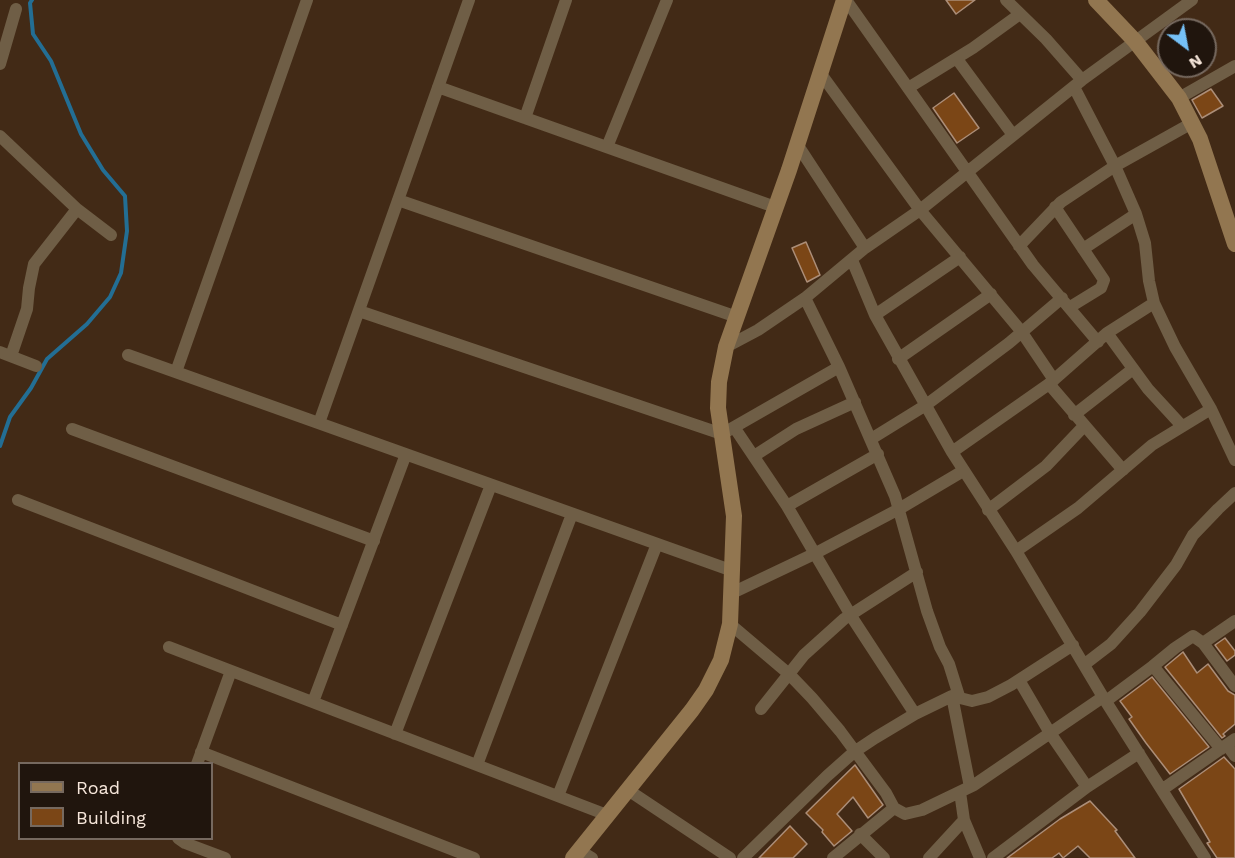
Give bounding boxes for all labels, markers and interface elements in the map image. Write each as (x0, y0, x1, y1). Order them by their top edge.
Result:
north arrow (1157, 18, 1217, 78)
text: N (1186, 51, 1206, 73)
legend (18, 762, 213, 840)
text: Road (76, 777, 120, 798)
text: Building (76, 807, 146, 828)

